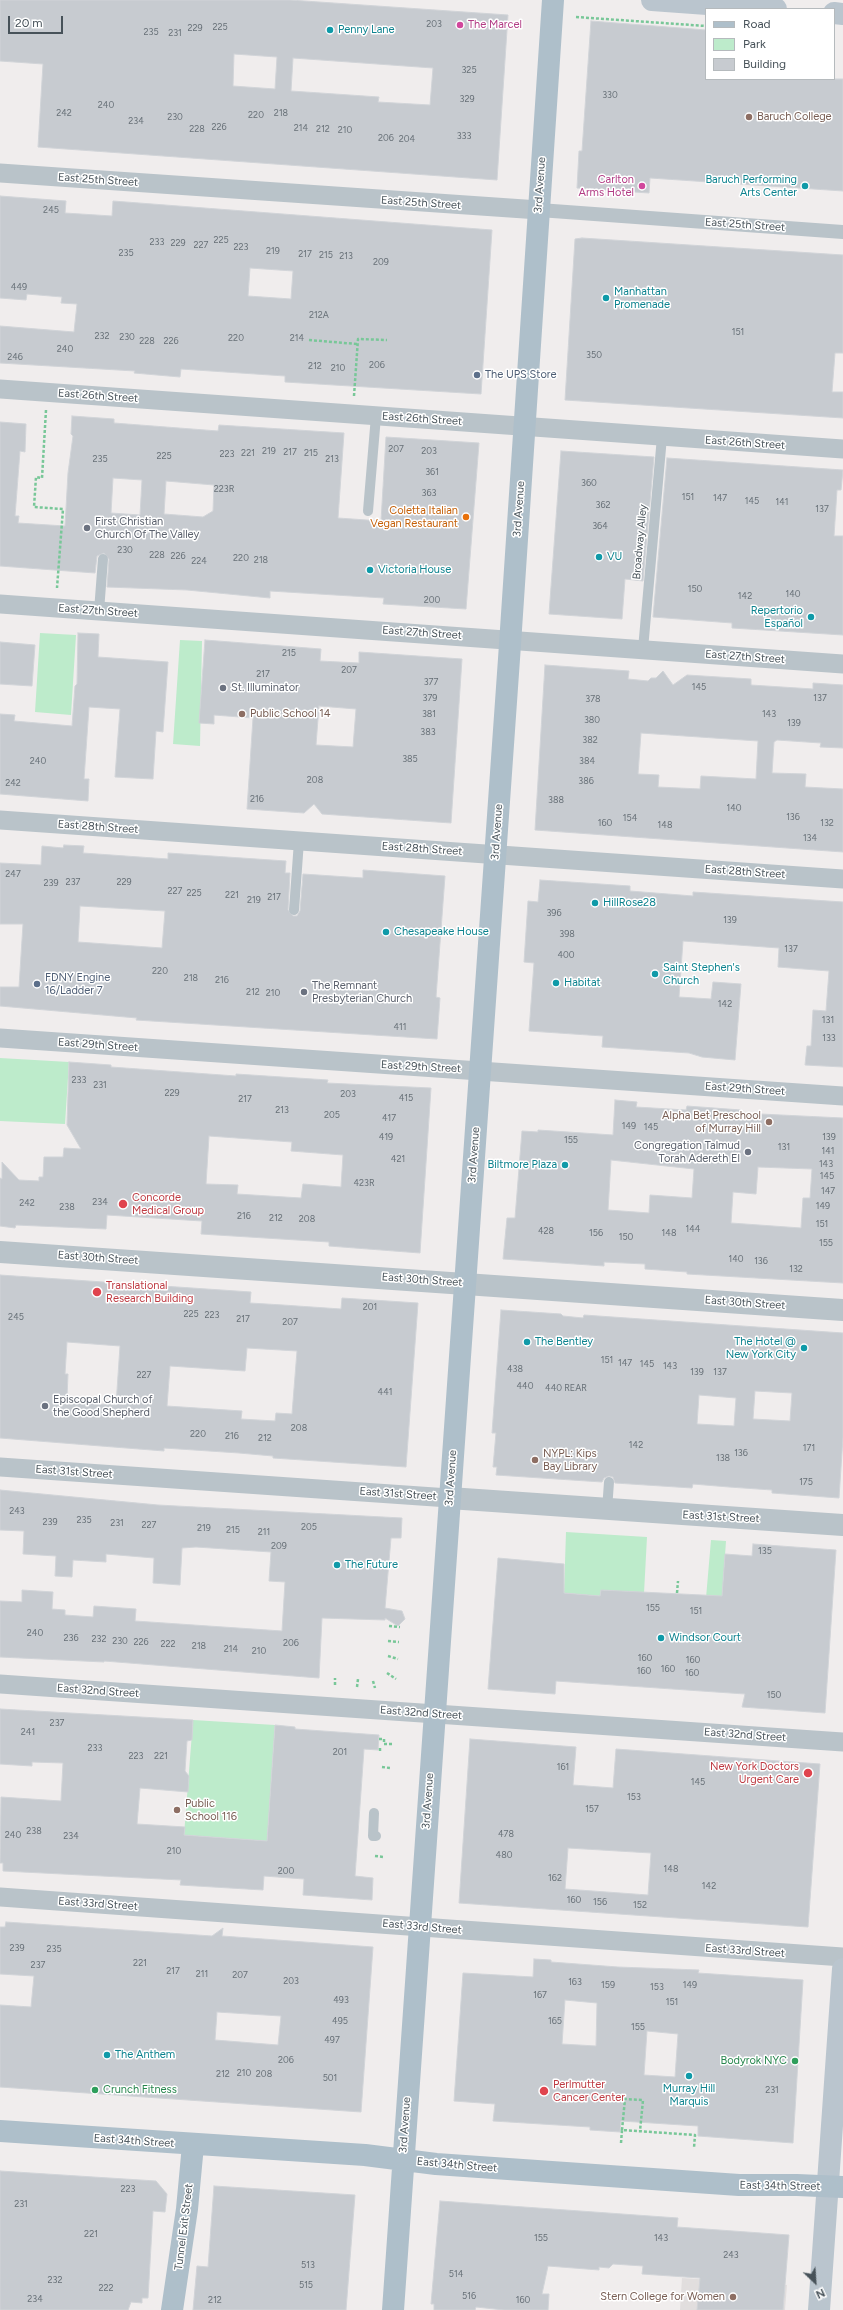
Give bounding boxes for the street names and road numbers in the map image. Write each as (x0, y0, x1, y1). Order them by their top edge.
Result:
street label: 3rd Avenue (531, 157, 549, 213)
street label: East 25th Street (57, 171, 139, 189)
street label: East 25th Street (380, 194, 462, 212)
street label: East 25th Street (704, 216, 786, 234)
street label: East 26th Street (57, 387, 139, 405)
street label: East 26th Street (381, 410, 463, 428)
street label: East 26th Street (704, 434, 786, 452)
street label: 3rd Avenue (510, 481, 528, 537)
street label: Broadway Alley (630, 504, 650, 580)
street label: East 27th Street (58, 602, 138, 620)
street label: East 27th Street (382, 624, 462, 642)
street label: East 27th Street (705, 648, 785, 666)
street label: 3rd Avenue (488, 804, 506, 860)
street label: East 28th Street (57, 818, 139, 836)
street label: East 28th Street (381, 840, 463, 858)
street label: East 28th Street (704, 863, 786, 881)
street label: East 29th Street (57, 1036, 139, 1054)
street label: East 29th Street (381, 1058, 461, 1076)
street label: East 29th Street (704, 1080, 786, 1098)
street label: 3rd Avenue (465, 1127, 483, 1183)
street label: East 30th Street (57, 1249, 139, 1267)
street label: East 30th Street (381, 1271, 463, 1289)
street label: East 30th Street (704, 1294, 786, 1312)
street label: 3rd Avenue (442, 1450, 460, 1506)
street label: East 31st Street (35, 1463, 113, 1481)
street label: East 31st Street (359, 1485, 437, 1503)
street label: East 31st Street (682, 1508, 760, 1526)
street label: East 32nd Street (56, 1682, 140, 1700)
street label: East 32nd Street (379, 1704, 463, 1722)
street label: East 32nd Street (703, 1726, 787, 1744)
street label: 3rd Avenue (419, 1773, 437, 1829)
street label: East 33rd Street (58, 1895, 138, 1913)
street label: East 33rd Street (382, 1917, 462, 1937)
street label: East 33rd Street (705, 1942, 785, 1960)
street label: 3rd Avenue (396, 2097, 414, 2153)
street label: East 34th Street (93, 2132, 175, 2150)
street label: East 34th Street (416, 2155, 498, 2175)
street label: East 34th Street (740, 2179, 820, 2193)
street label: Tunnel Exit Street (172, 2183, 196, 2271)

